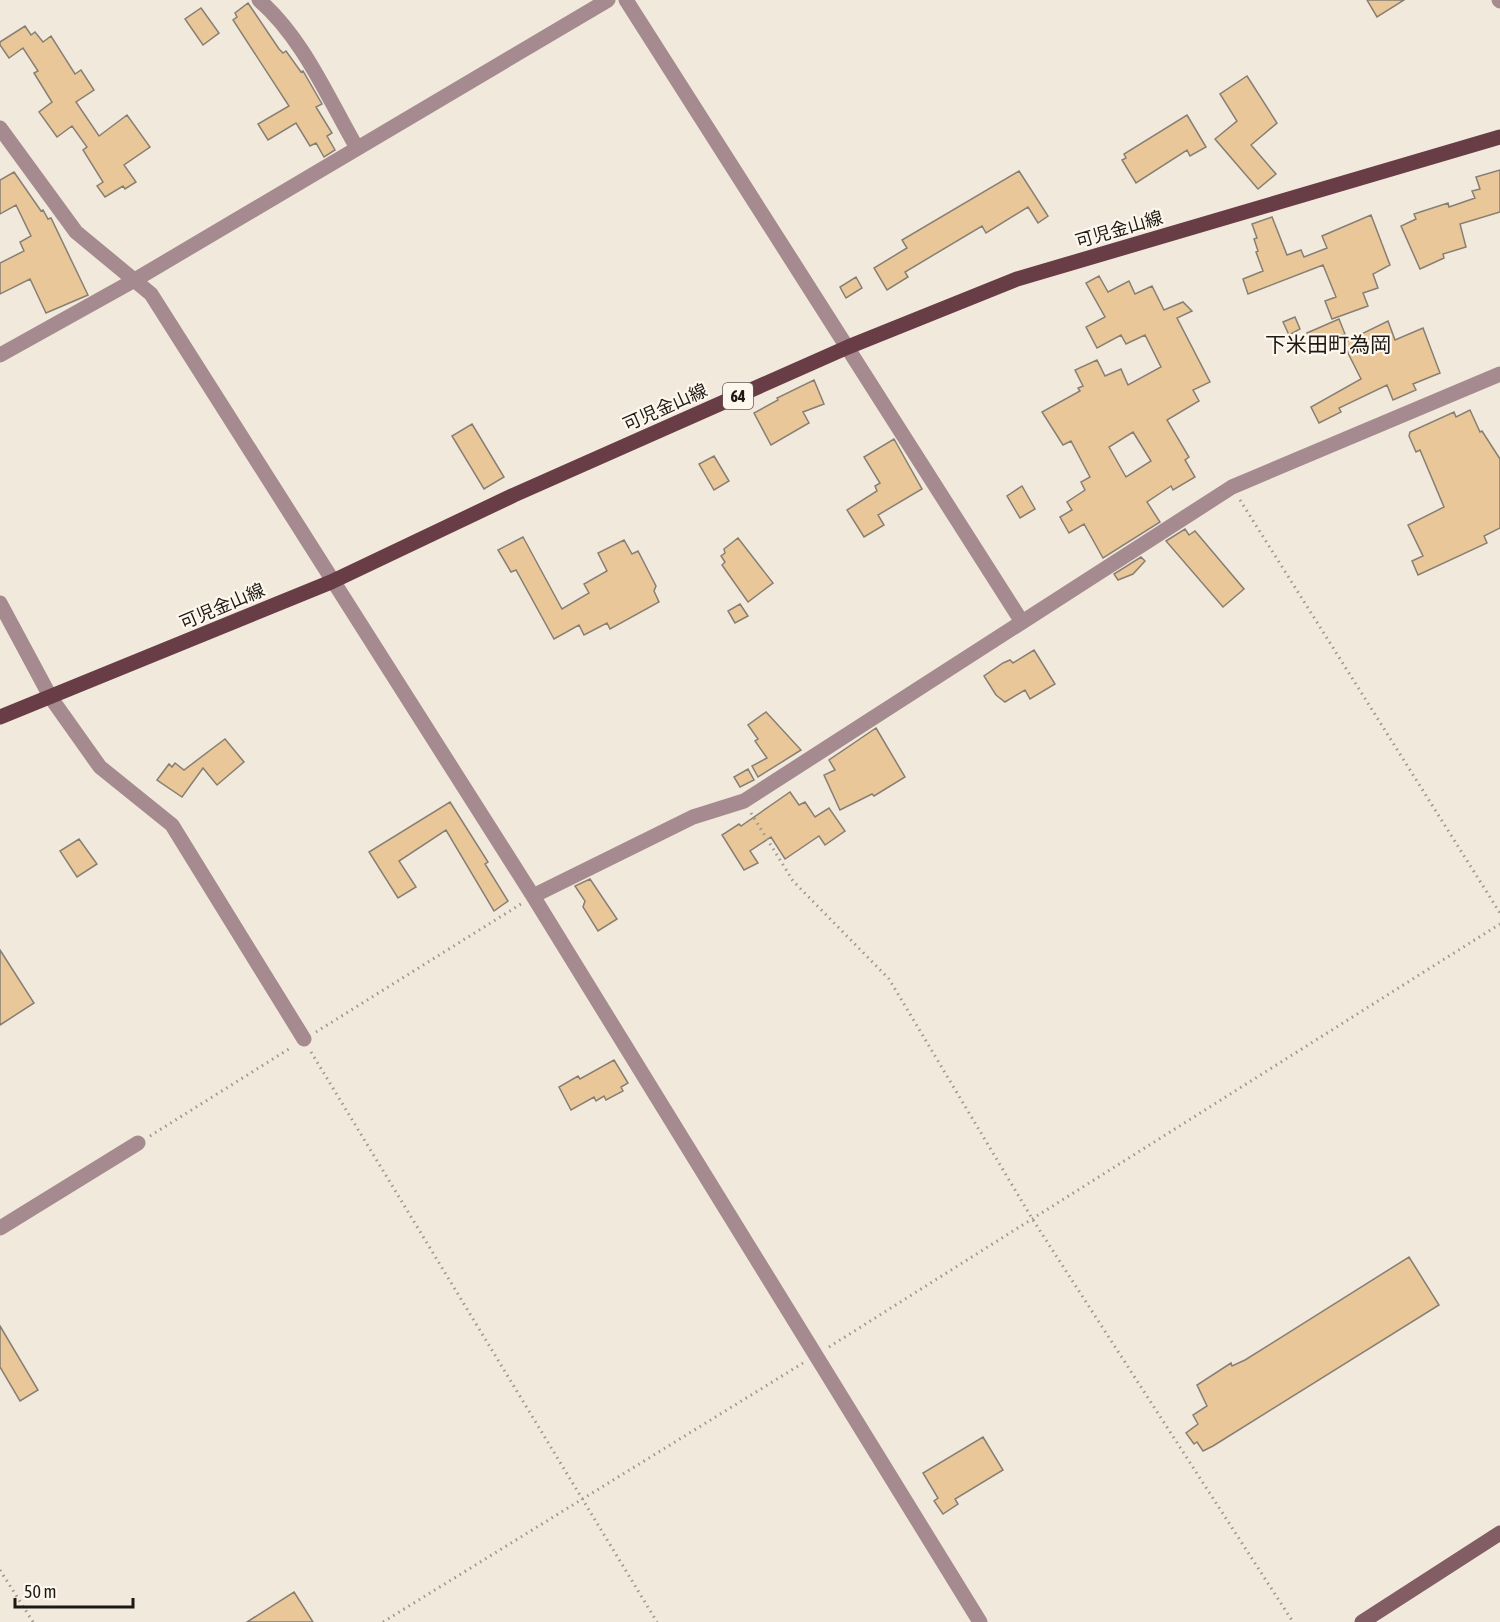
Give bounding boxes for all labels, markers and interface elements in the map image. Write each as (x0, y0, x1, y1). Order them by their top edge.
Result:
street label: 可児金山線 (1073, 207, 1165, 251)
district label: 下米田町為岡 (1265, 332, 1391, 356)
street label: 可児金山線 (620, 379, 710, 435)
road number: 64 (723, 383, 753, 409)
street label: 可児金山線 (176, 579, 268, 633)
scale bar (15, 1571, 134, 1609)
text: 50 m (24, 1581, 56, 1602)

